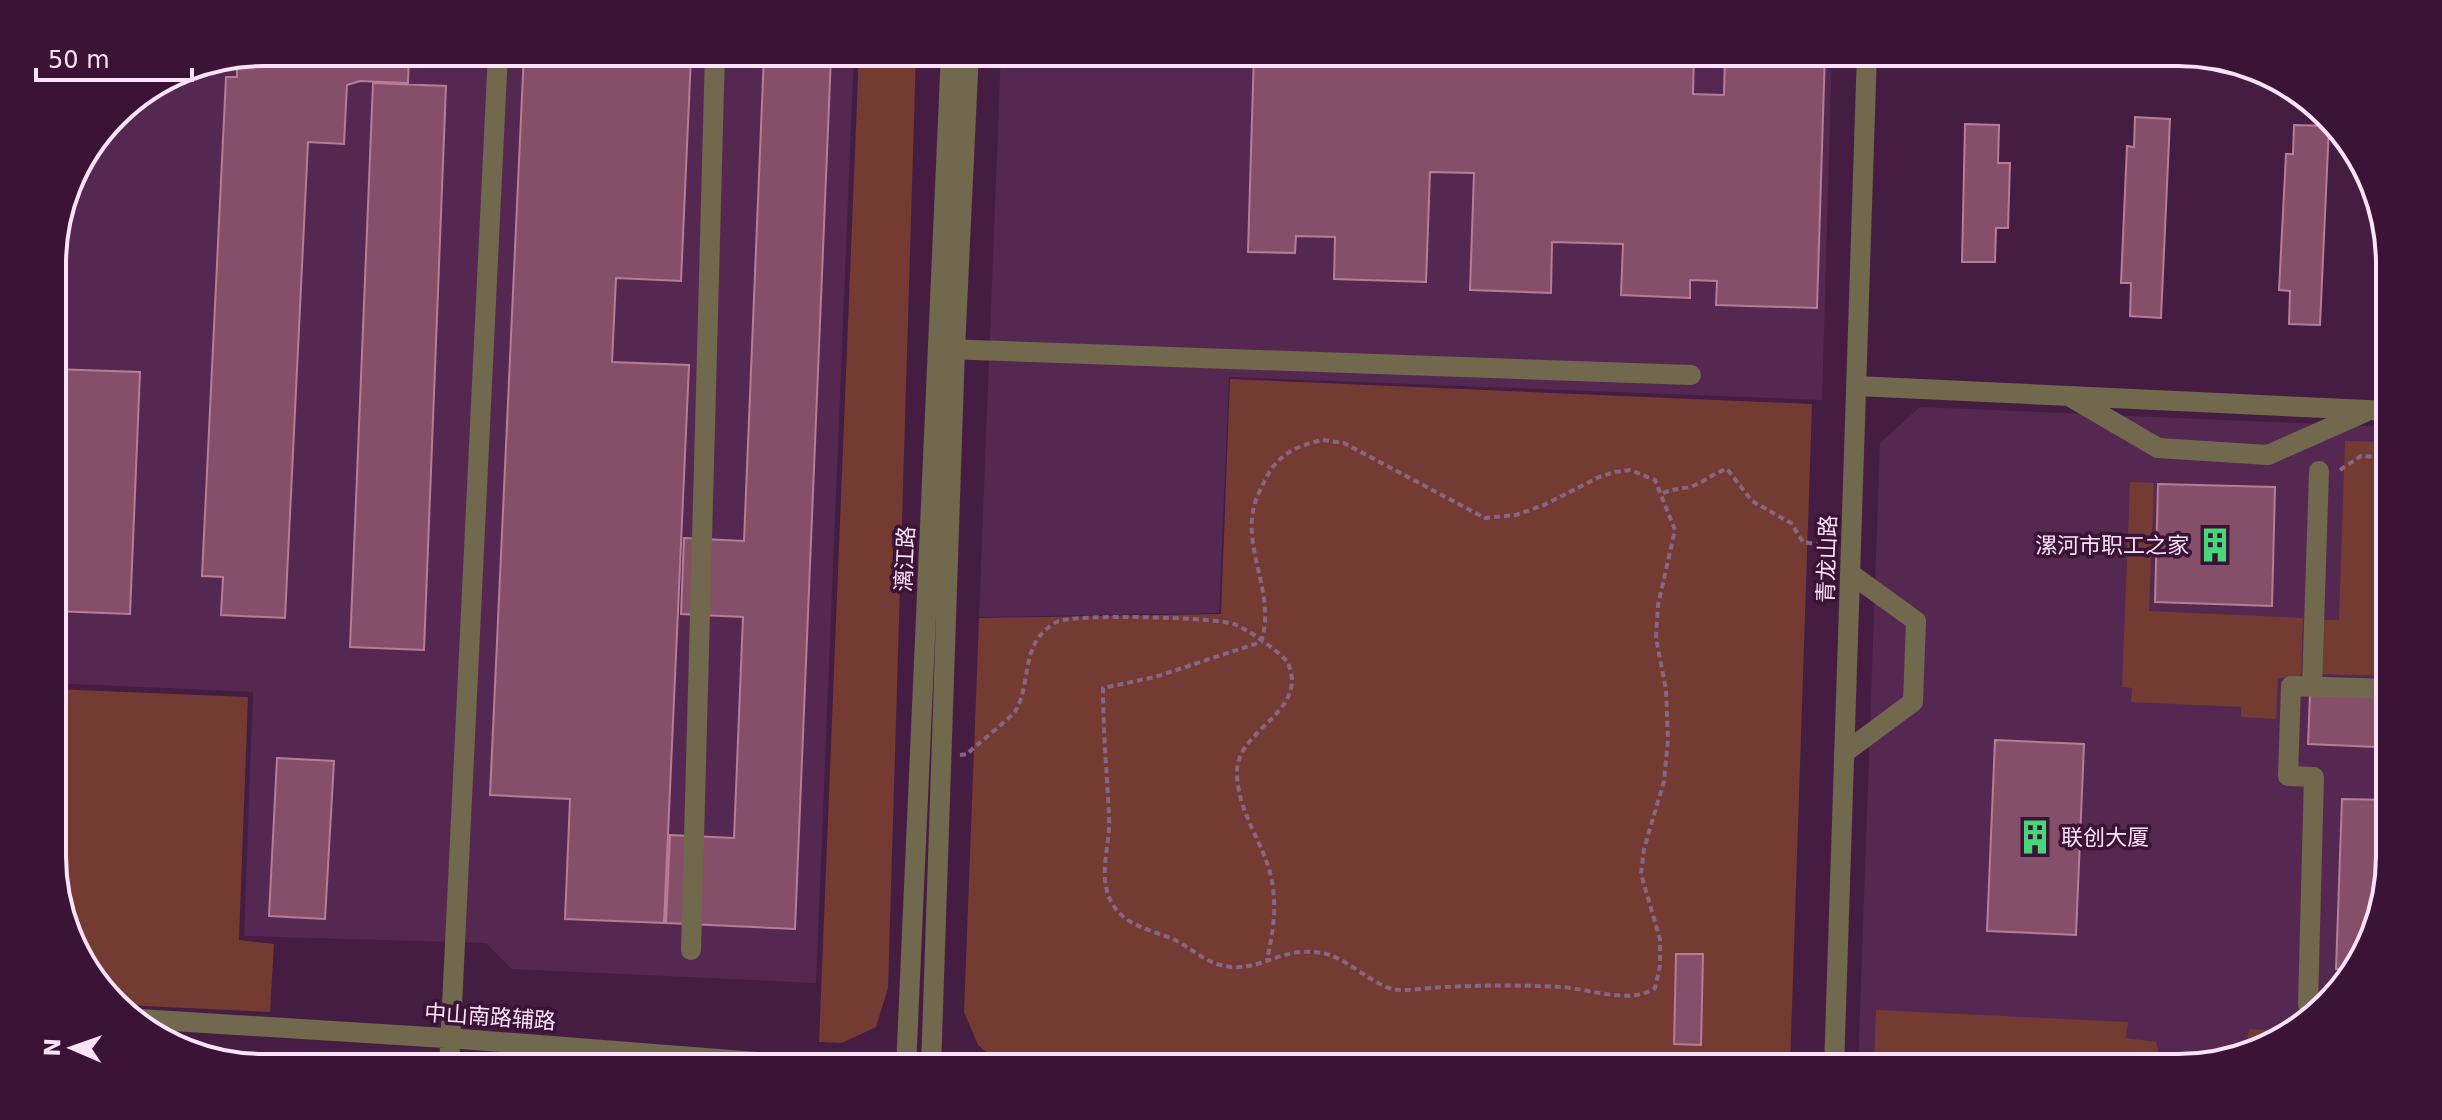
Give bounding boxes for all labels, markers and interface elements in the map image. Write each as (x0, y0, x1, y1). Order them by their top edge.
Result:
scale bar (36, 32, 192, 82)
text: 50 m (48, 46, 110, 74)
street label: 青龙山路 (1813, 515, 1841, 603)
street label: 漓江路 (891, 525, 919, 593)
building icon: 漯河市职工之家 (2196, 526, 2234, 564)
place label: 漯河市职工之家 (2035, 533, 2189, 558)
building icon: 联创大厦 (2016, 818, 2054, 856)
place label: 联创大厦 (2061, 825, 2149, 850)
street label: 中山南路辅路 (423, 1000, 557, 1034)
north arrow (32, 1008, 112, 1088)
text: N (40, 1038, 65, 1057)

